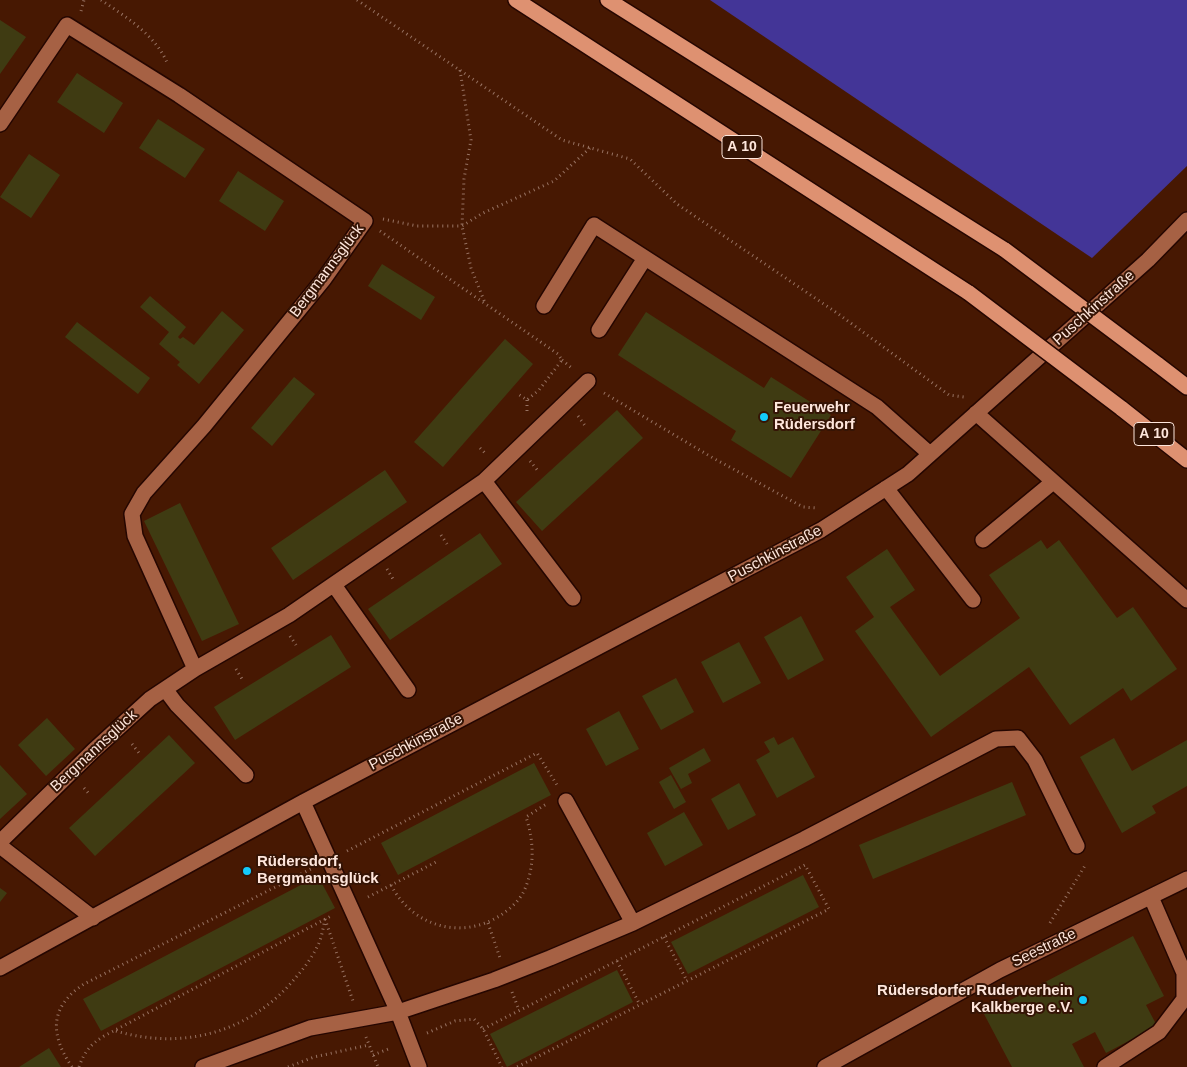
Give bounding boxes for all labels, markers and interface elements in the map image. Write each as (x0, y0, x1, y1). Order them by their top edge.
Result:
road number: A 10 (722, 136, 762, 158)
street label: Bergmannsglück (286, 221, 368, 321)
street label: Puschkinstraße (1050, 267, 1138, 349)
place label: Feuerwehr Rüdersdorf (774, 399, 855, 434)
marker: Feuerwehr Rüdersdorf (758, 411, 770, 423)
road number: A 10 (1134, 422, 1174, 446)
street label: Puschkinstraße (725, 522, 825, 586)
street label: Bergmannsglück (47, 706, 141, 796)
street label: Puschkinstraße (366, 710, 466, 774)
place label: Rüdersdorf, Bergmannsglück (257, 853, 379, 888)
marker: Rüdersdorf, Bergmannsglück (241, 865, 253, 877)
street label: Seestraße (1009, 925, 1079, 971)
place label: Rüdersdorfer Ruderverhein Kalkberge e.V. (877, 982, 1073, 1017)
marker: Rüdersdorfer Ruderverhein Kalkberge e.V. (1077, 994, 1089, 1006)

